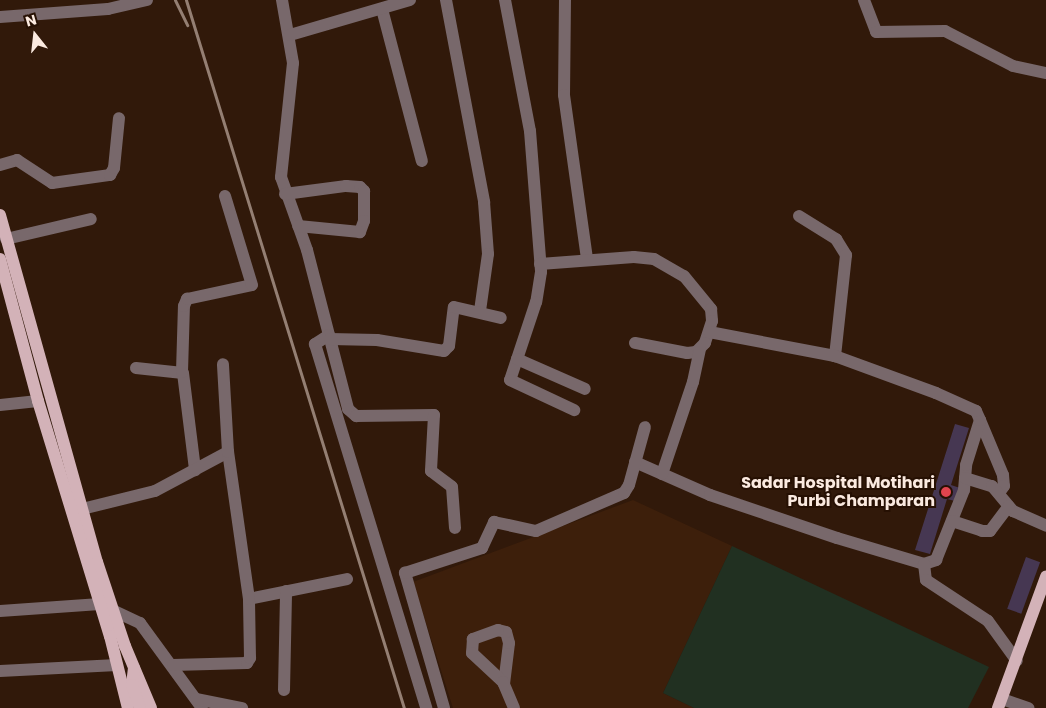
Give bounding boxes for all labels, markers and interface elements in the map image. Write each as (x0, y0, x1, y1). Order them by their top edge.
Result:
north arrow (10, 10, 60, 60)
text: N (23, 10, 39, 32)
place label: Sadar Hospital Motihari Purbi Champaran (741, 473, 935, 511)
marker: Sadar Hospital Motihari Purbi Champaran (939, 485, 953, 499)

